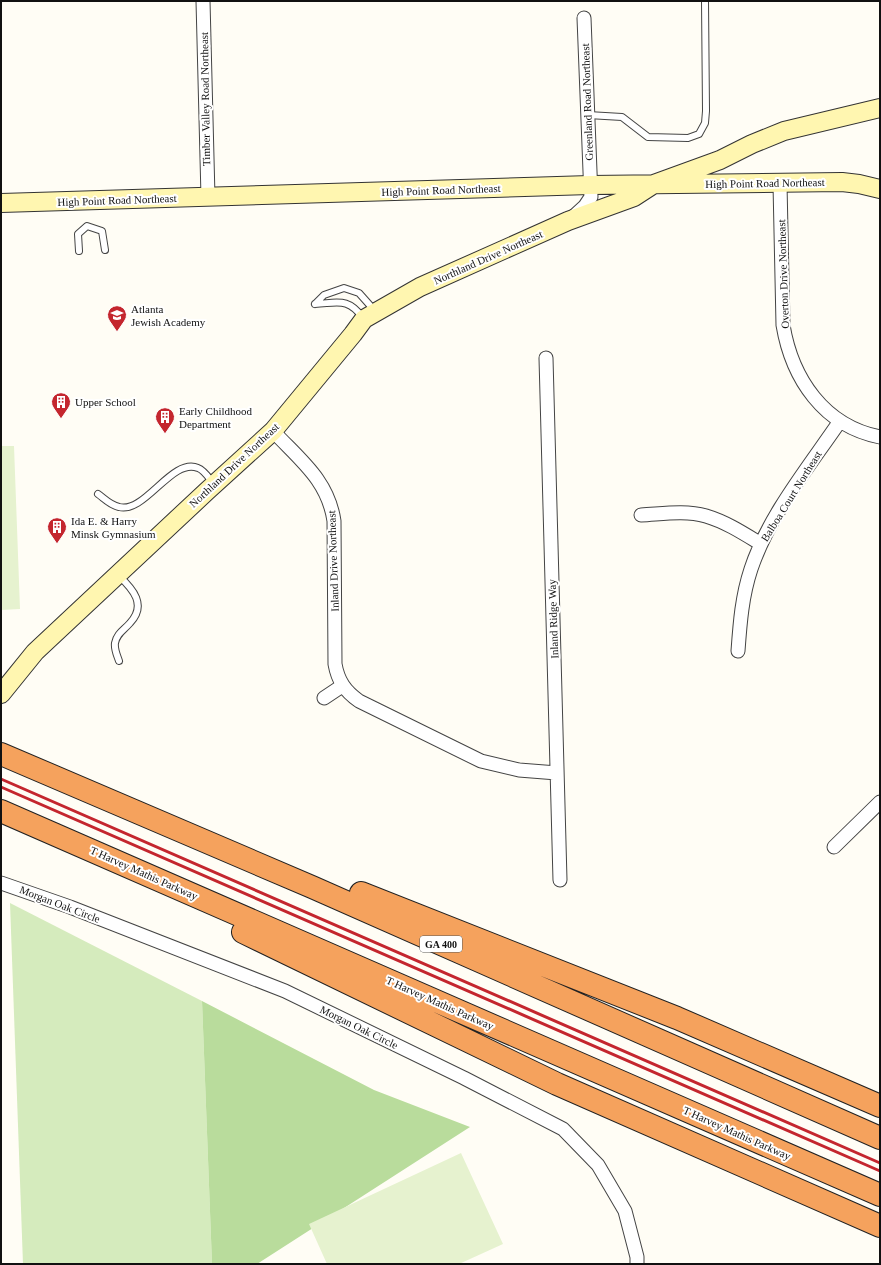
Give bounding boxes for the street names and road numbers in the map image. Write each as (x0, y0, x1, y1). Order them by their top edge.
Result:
street label: Timber Valley Road Northeast (198, 32, 212, 166)
street label: Greenland Road Northeast (579, 43, 595, 161)
street label: High Point Road Northeast (705, 176, 825, 190)
street label: High Point Road Northeast (381, 182, 501, 198)
street label: High Point Road Northeast (57, 192, 177, 208)
street label: Overton Drive Northeast (775, 219, 791, 329)
street label: Northland Drive Northeast (432, 228, 544, 286)
street label: Northland Drive Northeast (187, 420, 281, 510)
street label: Balboa Court Northeast (758, 449, 824, 543)
street label: Inland Drive Northeast (325, 510, 341, 612)
street label: Inland Ridge Way (546, 579, 560, 659)
street label: T Harvey Mathis Parkway (88, 844, 200, 902)
street label: Morgan Oak Circle (18, 883, 102, 925)
road number: GA 400 (420, 936, 462, 952)
street label: T Harvey Mathis Parkway (384, 974, 496, 1032)
street label: Morgan Oak Circle (318, 1003, 400, 1051)
street label: T Harvey Mathis Parkway (681, 1104, 793, 1162)

